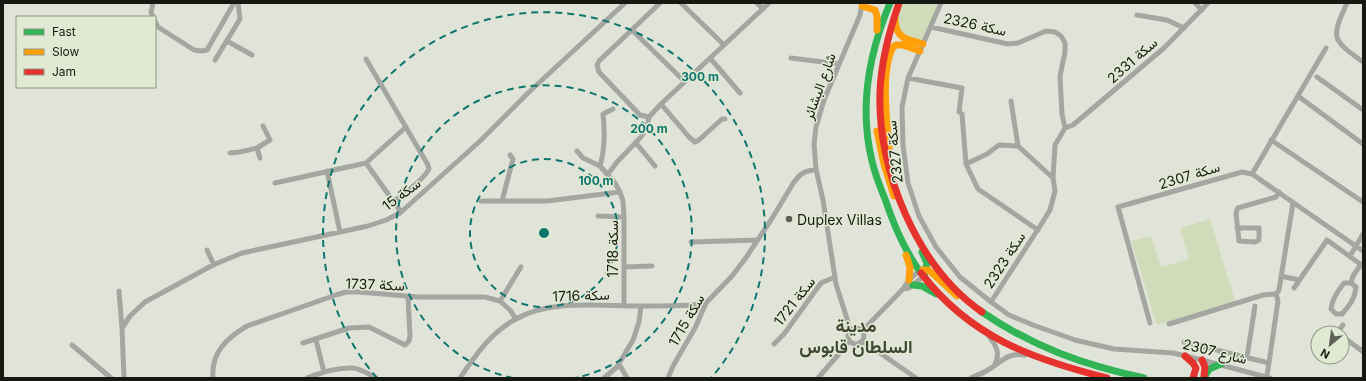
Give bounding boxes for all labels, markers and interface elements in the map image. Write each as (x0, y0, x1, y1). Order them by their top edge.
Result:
street label: سكة 2326 (942, 9, 1008, 39)
legend (16, 16, 156, 88)
text: Fast (52, 24, 76, 39)
street label: سكة 2331 (1103, 34, 1161, 86)
text: Slow (52, 44, 80, 59)
street label: شارع البشائر (799, 50, 842, 123)
text: Jam (52, 64, 76, 79)
text: 300 m (681, 69, 719, 84)
street label: سكة 2327 (882, 120, 906, 184)
text: 200 m (630, 121, 668, 136)
street label: سكة 2307 (1156, 158, 1222, 192)
text: 100 m (578, 173, 614, 188)
street label: سكة 15 (378, 174, 424, 214)
place label: Duplex Villas (797, 211, 882, 228)
marker: Duplex Villas (784, 214, 794, 224)
street label: سكة 1718 (604, 220, 621, 278)
centre of rings (537, 226, 551, 240)
street label: سكة 2323 (980, 229, 1028, 291)
street label: سكة 1721 (770, 273, 818, 329)
street label: سكة 1737 (345, 274, 405, 294)
street label: سكة 1716 (552, 286, 610, 304)
street label: سكة 1715 (664, 291, 708, 349)
district label: مدينة السلطان قابوس (799, 315, 913, 358)
north arrow (1310, 325, 1350, 365)
street label: 2307 شارع (1180, 335, 1249, 370)
text: N (1318, 346, 1332, 362)

